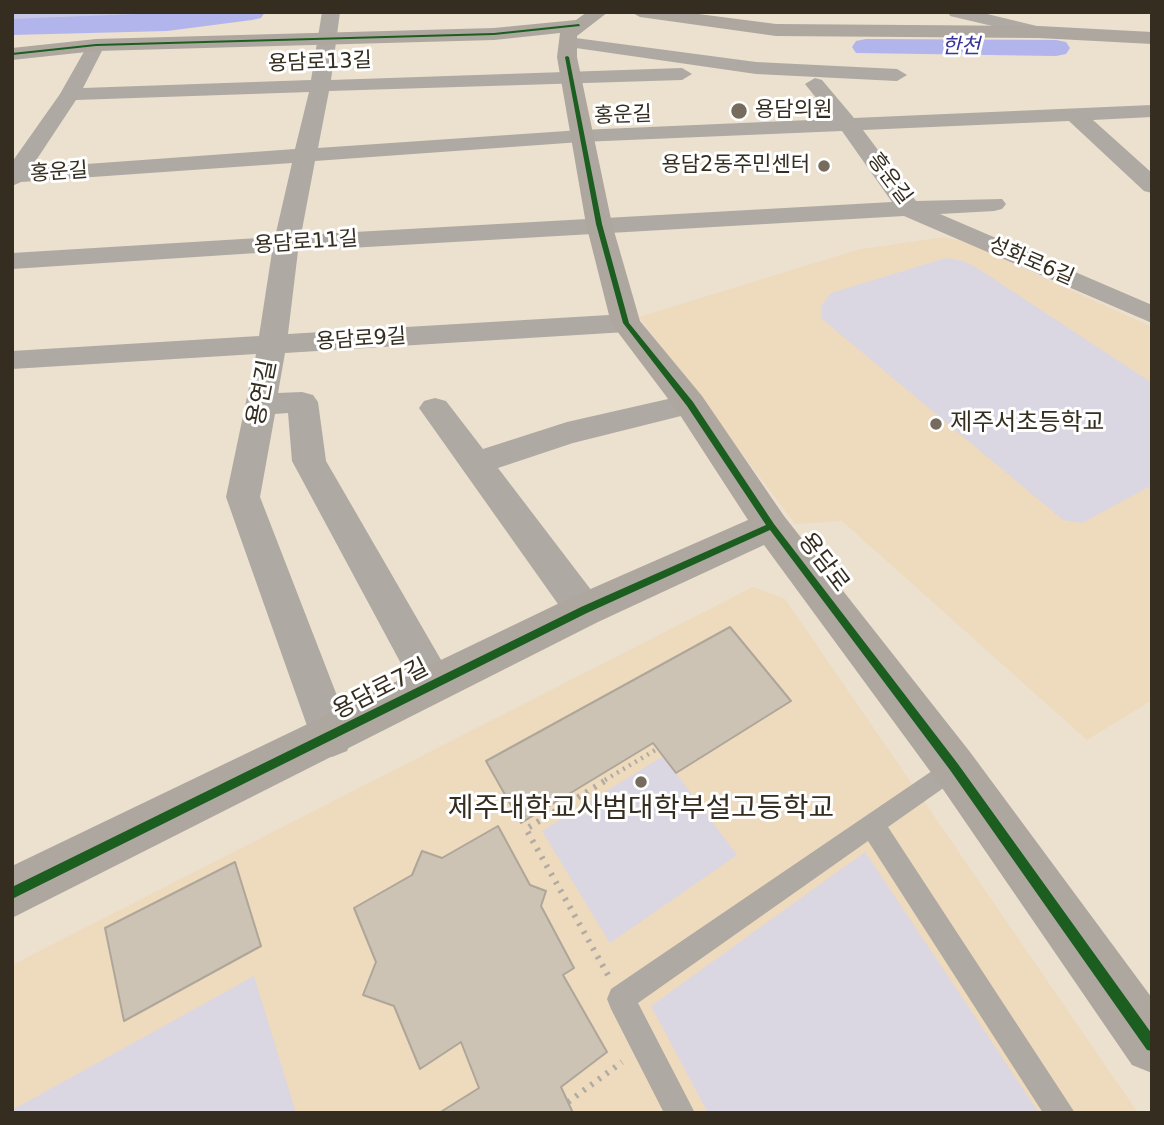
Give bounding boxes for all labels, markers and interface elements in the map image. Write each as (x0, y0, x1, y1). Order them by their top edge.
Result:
water label: 한천 (942, 35, 980, 61)
street label: 용담로13길 (268, 49, 372, 77)
place label: 용담의원 (755, 98, 832, 124)
marker: 용담의원 (729, 101, 749, 121)
street label: 홍운길 (594, 102, 652, 130)
street label: 흥운길 (861, 148, 917, 210)
place label: 용담2동주민센터 (661, 153, 810, 179)
street label: 홍운길 (29, 158, 89, 188)
marker: 용담2동주민센터 (816, 158, 832, 174)
street label: 용담로11길 (253, 227, 359, 259)
street label: 성화로6길 (984, 233, 1078, 291)
street label: 용담로9길 (315, 324, 407, 356)
street label: 용연길 (243, 358, 283, 428)
place label: 제주서초등학교 (950, 410, 1105, 438)
marker: 제주서초등학교 (928, 416, 944, 432)
street label: 용담로 (792, 528, 854, 598)
street label: 용담로7길 (328, 654, 434, 726)
marker: 제주대학교사범대학부설고등학교 (633, 774, 649, 790)
place label: 제주대학교사범대학부설고등학교 (448, 793, 834, 827)

